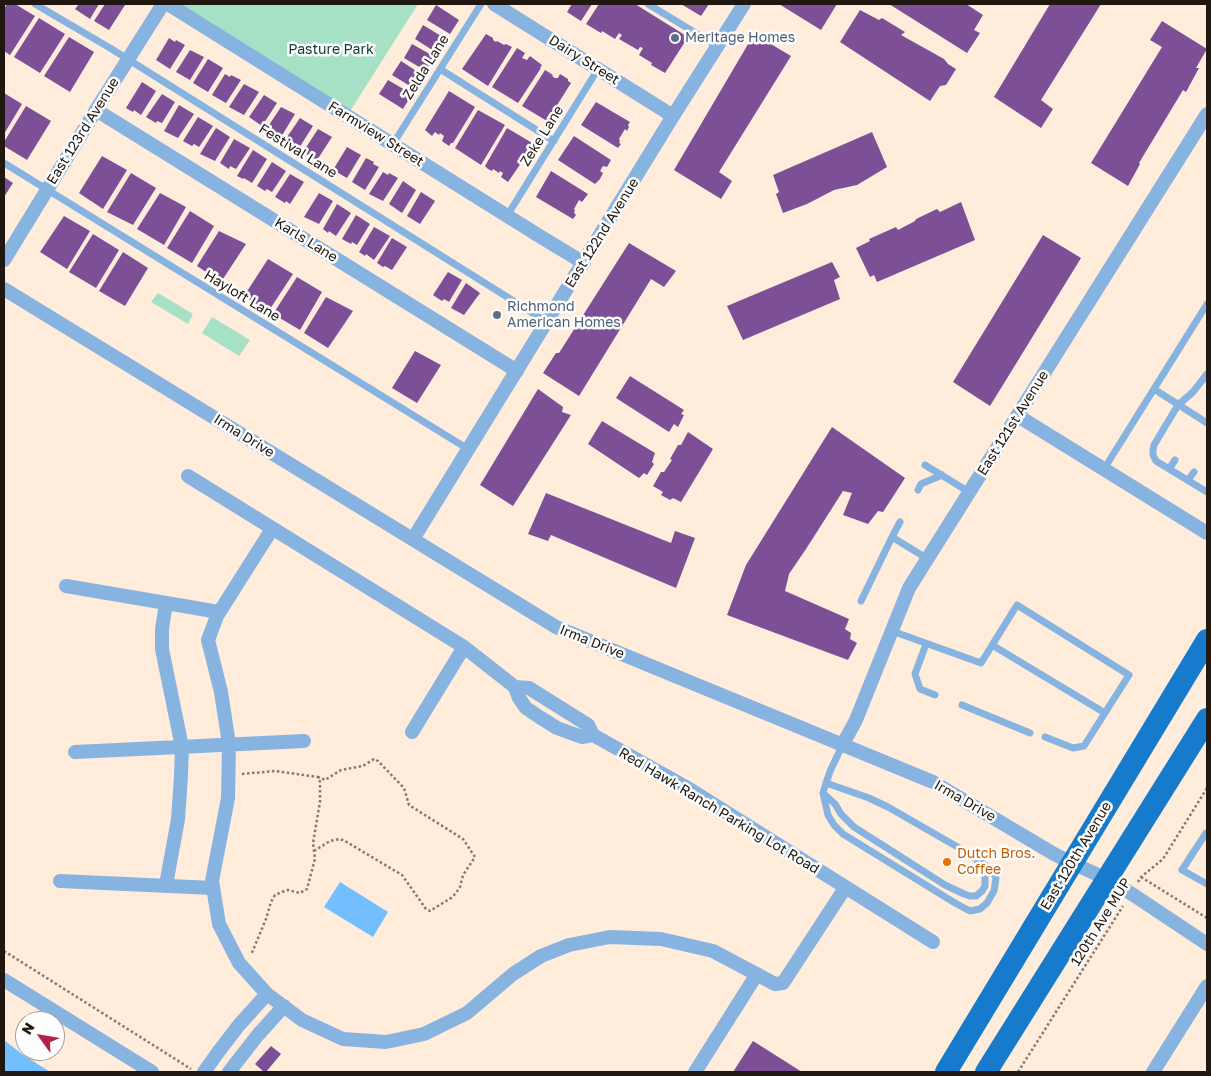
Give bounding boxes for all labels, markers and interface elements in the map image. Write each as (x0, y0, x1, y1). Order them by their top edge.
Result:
place label: Meritage Homes (685, 30, 795, 46)
street label: Zelda Lane (399, 31, 453, 103)
street label: Dairy Street (546, 32, 622, 88)
marker: Meritage Homes (669, 32, 681, 44)
park label: Pasture Park (288, 42, 374, 58)
street label: East 123rd Avenue (43, 74, 123, 188)
street label: Farmview Street (325, 98, 427, 170)
street label: Zeke Lane (517, 103, 567, 169)
street label: Festival Lane (256, 120, 340, 182)
street label: East 122nd Avenue (561, 175, 643, 291)
street label: Karls Lane (271, 214, 341, 266)
street label: Hayloft Lane (201, 267, 283, 325)
place label: Richmond American Homes (507, 299, 621, 332)
marker: Richmond American Homes (491, 309, 503, 321)
street label: East 121st Avenue (974, 367, 1052, 479)
street label: Irma Drive (211, 411, 277, 461)
street label: Irma Drive (557, 621, 627, 663)
street label: Red Hawk Ranch Parking Lot Road (616, 744, 822, 878)
street label: Irma Drive (931, 777, 999, 825)
street label: East 120th Avenue (1037, 799, 1115, 913)
place label: Dutch Bros. Coffee (957, 846, 1035, 879)
marker: Dutch Bros. Coffee (941, 856, 953, 868)
street label: 120th Ave MUP (1067, 875, 1135, 969)
north arrow (15, 1011, 65, 1061)
text: N (18, 1019, 38, 1037)

